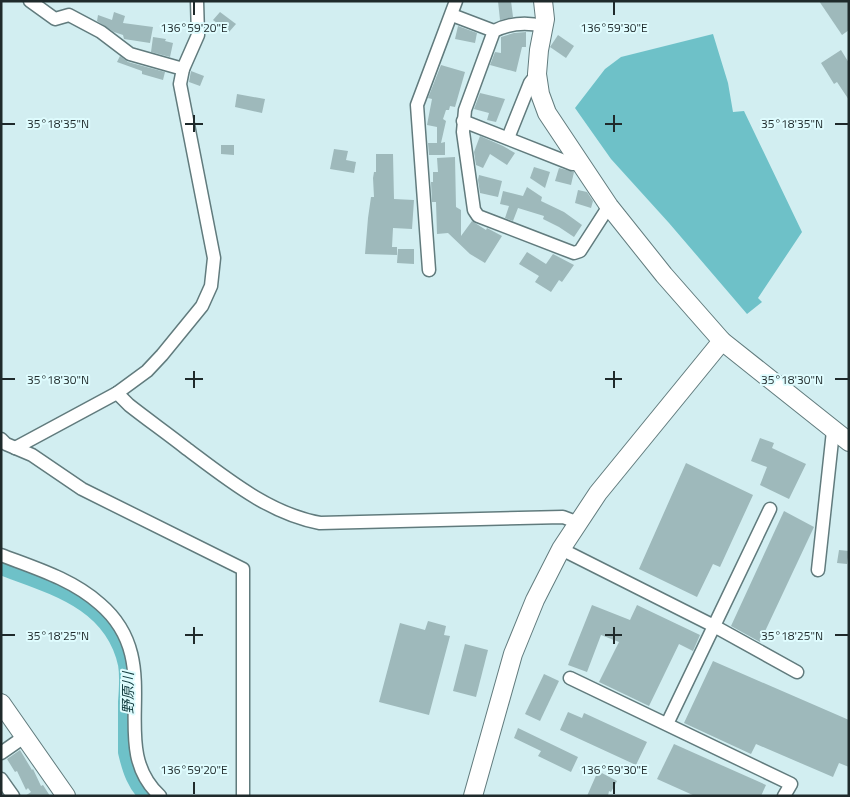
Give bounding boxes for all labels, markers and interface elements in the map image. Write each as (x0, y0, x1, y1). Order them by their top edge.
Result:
text: 136°59'20"E (160, 18, 228, 37)
text: 136°59'30"E (580, 18, 648, 37)
text: 35°18'35"N (27, 114, 89, 133)
text: 35°18'35"N (761, 114, 823, 133)
text: 35°18'30"N (27, 370, 89, 389)
text: 35°18'30"N (761, 370, 823, 389)
text: 35°18'25"N (27, 626, 89, 645)
text: 35°18'25"N (761, 626, 823, 645)
water label: 野原川 (117, 670, 138, 714)
text: 136°59'20"E (160, 760, 228, 779)
text: 136°59'30"E (580, 760, 648, 779)

